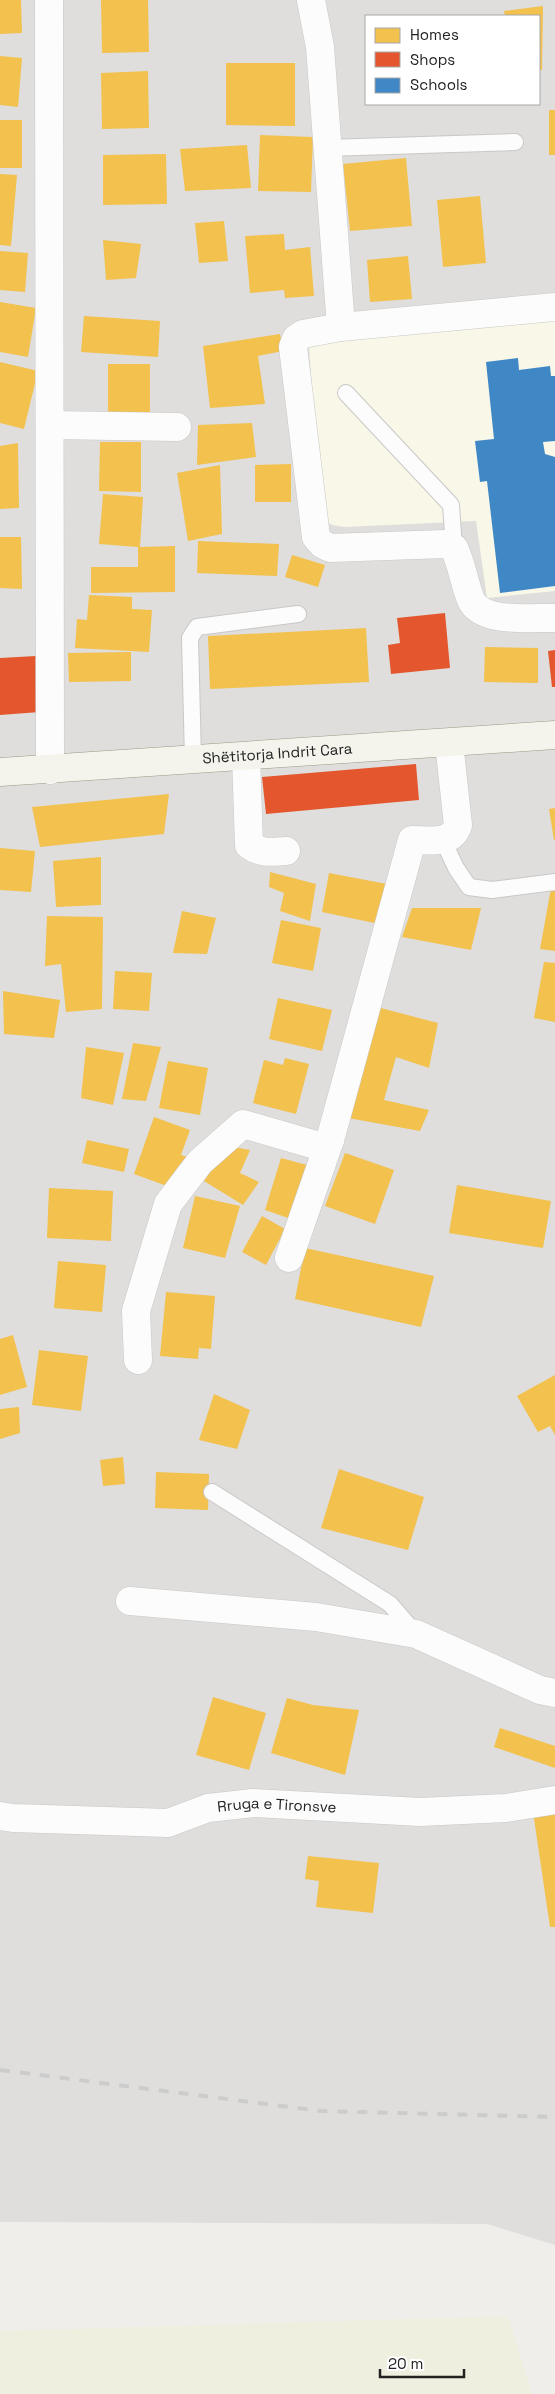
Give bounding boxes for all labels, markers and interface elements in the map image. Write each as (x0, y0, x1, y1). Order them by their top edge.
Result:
legend (365, 15, 540, 105)
text: Homes (410, 25, 459, 44)
text: Shops (410, 50, 455, 69)
text: Schools (410, 75, 468, 94)
street label: Shëtitorja Indrit Cara (202, 739, 353, 767)
street label: Rruga e Tironsve (216, 1793, 337, 1816)
scale bar (380, 2346, 464, 2378)
text: 20 m (388, 2354, 423, 2373)

